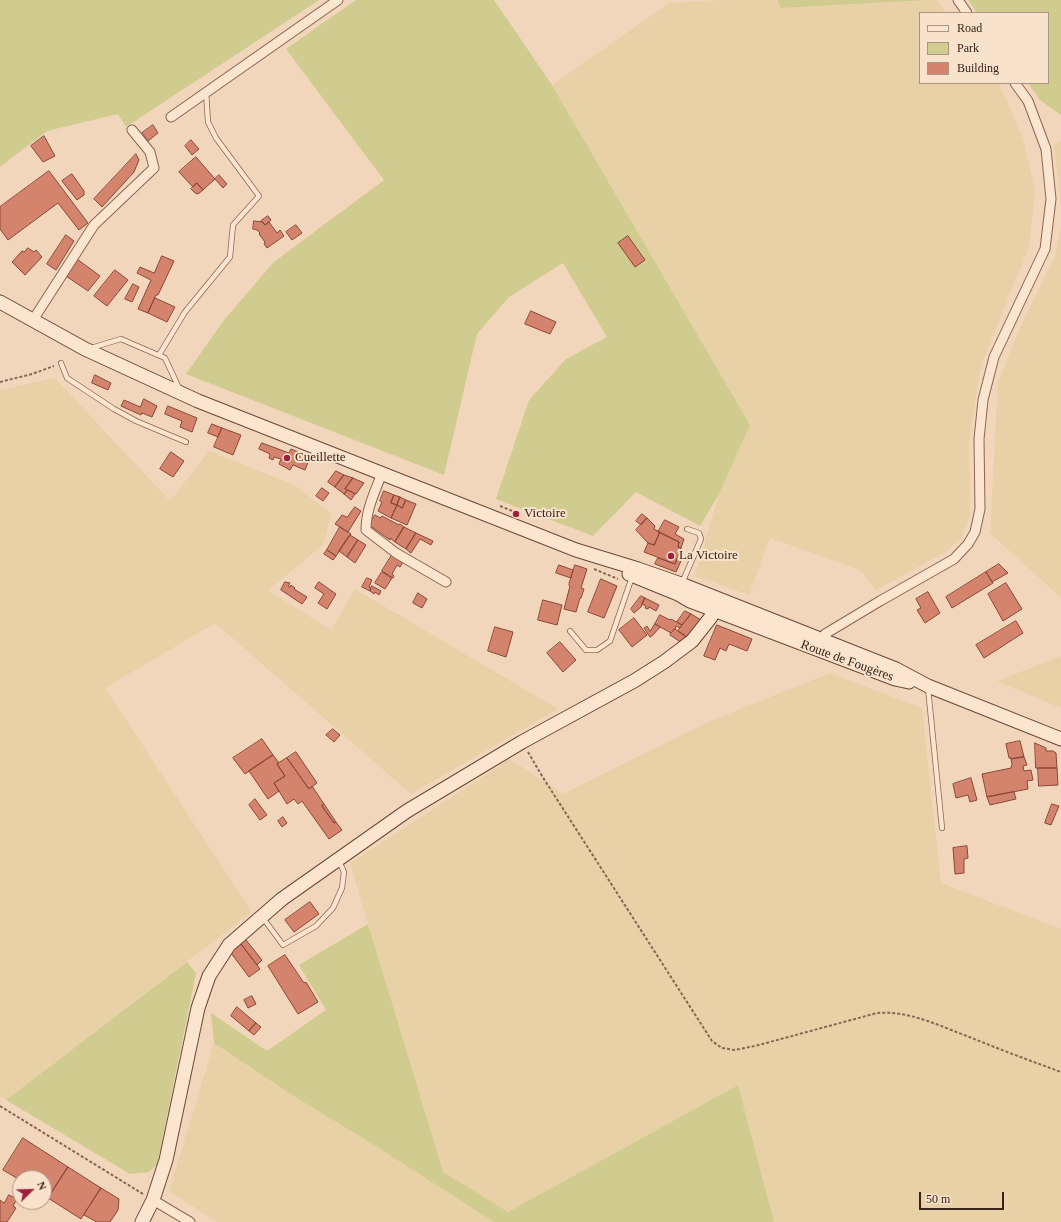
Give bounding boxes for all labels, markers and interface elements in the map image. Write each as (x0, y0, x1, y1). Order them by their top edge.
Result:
legend (919, 12, 1049, 84)
text: Road (957, 21, 982, 35)
text: Park (957, 41, 979, 55)
text: Building (957, 61, 999, 75)
place label: Cueillette (295, 450, 346, 466)
marker: Cueillette (282, 453, 292, 463)
place label: Victoire (524, 506, 566, 522)
marker: Victoire (511, 509, 521, 519)
place label: La Victoire (679, 548, 738, 564)
marker: La Victoire (666, 551, 676, 561)
street label: Route de Fougères (799, 637, 895, 685)
north arrow (12, 1170, 52, 1210)
text: N (35, 1180, 49, 1192)
scale bar (921, 1184, 1006, 1210)
text: 50 m (926, 1192, 950, 1206)

